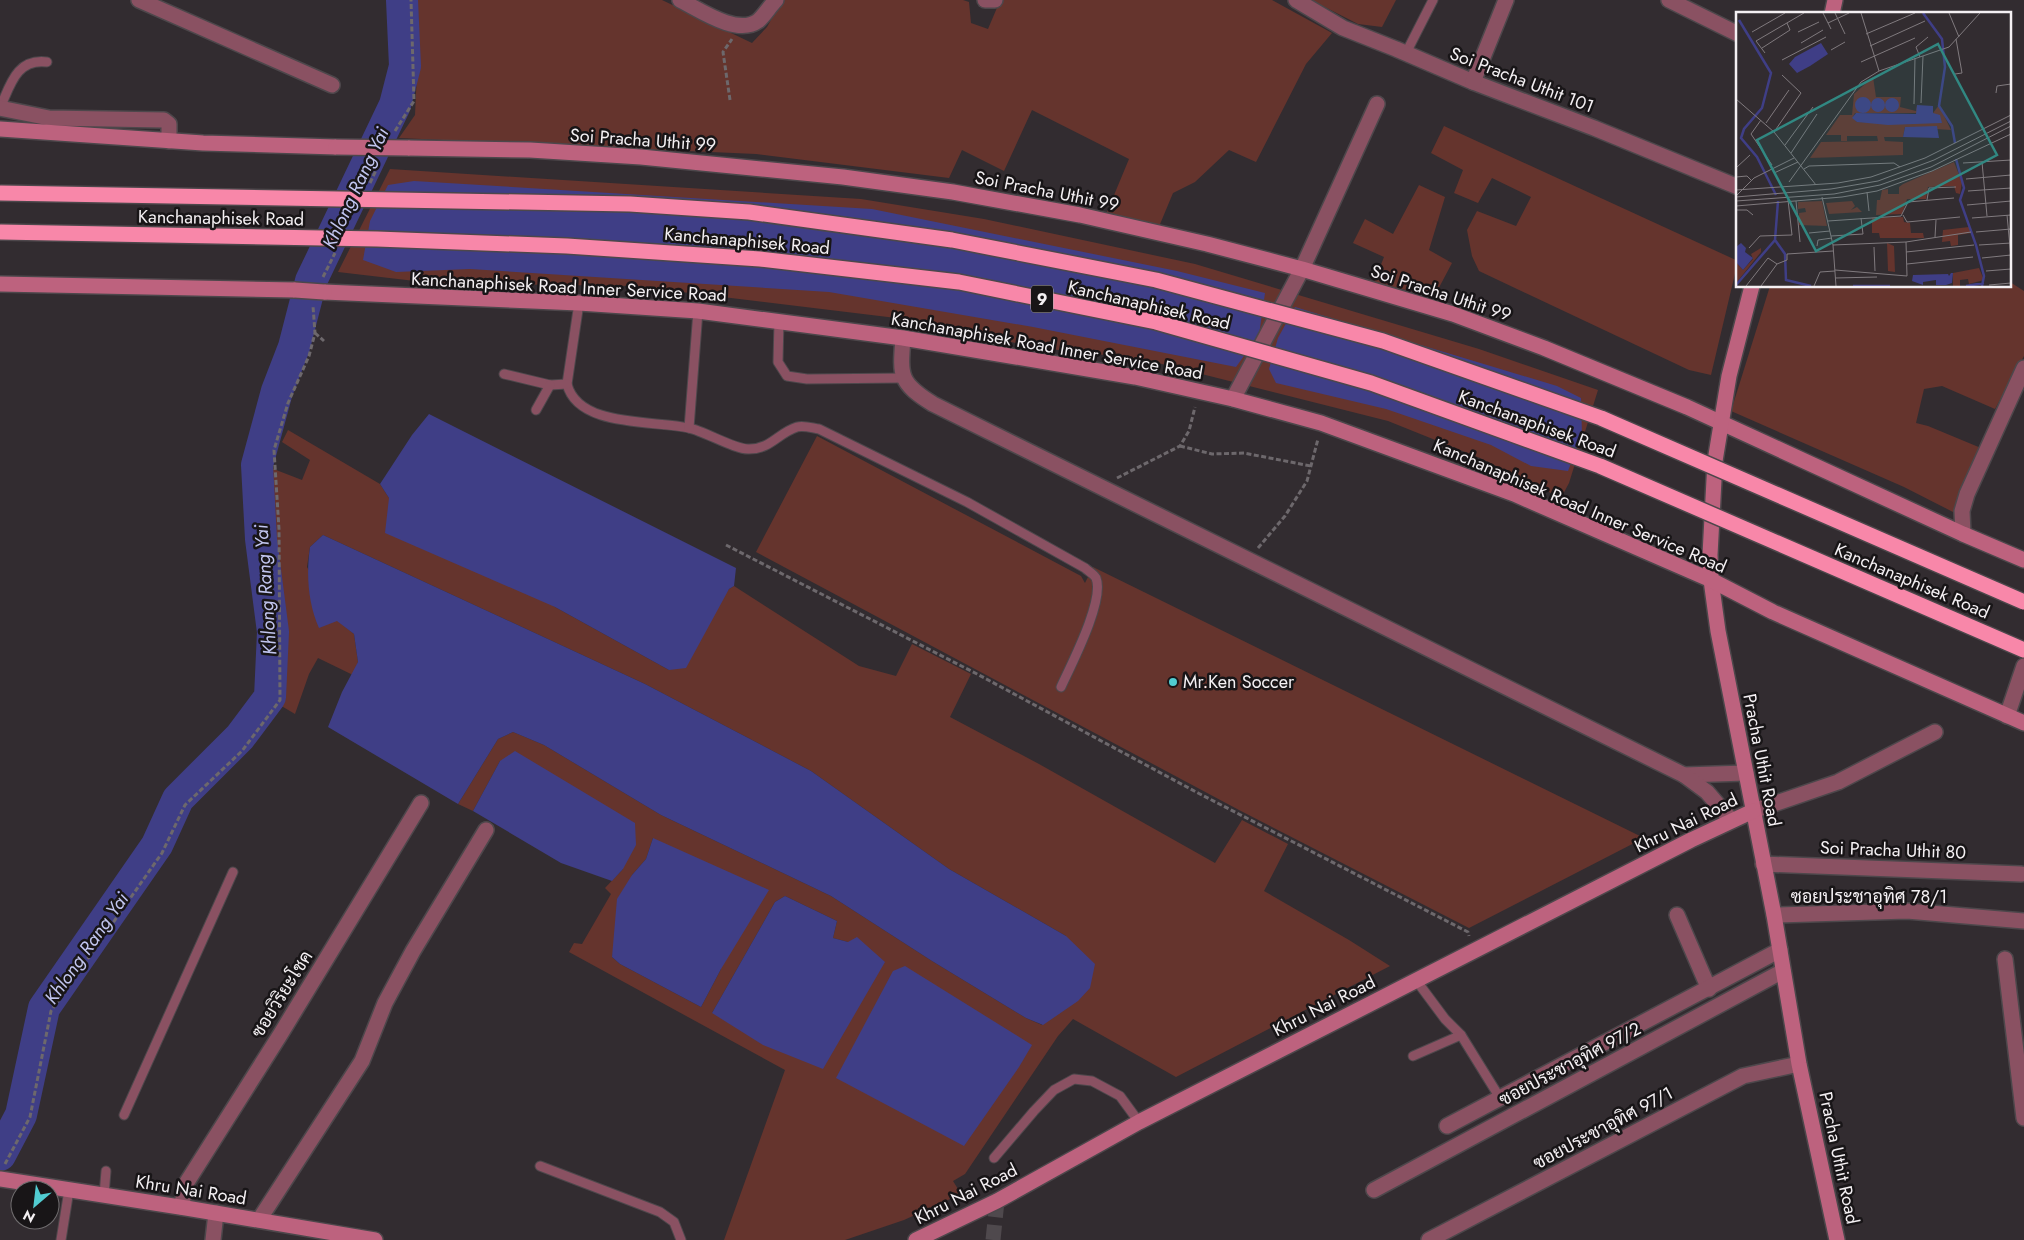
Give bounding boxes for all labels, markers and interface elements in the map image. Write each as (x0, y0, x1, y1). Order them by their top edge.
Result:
inset map (1736, 12, 2012, 288)
street label: Soi Pracha Uthit 101 (1446, 41, 1598, 119)
water label: Khlong Rang Yai (316, 122, 396, 253)
street label: Soi Pracha Uthit 99 (569, 122, 717, 158)
street label: Soi Pracha Uthit 99 (973, 164, 1121, 218)
street label: Kanchanaphisek Road (138, 204, 304, 232)
street label: Kanchanaphisek Road (663, 221, 831, 261)
street label: Soi Pracha Uthit 99 (1367, 258, 1515, 328)
street label: Kanchanaphisek Road Inner Service Road (410, 266, 728, 308)
street label: Kanchanaphisek Road (1065, 274, 1233, 336)
road number: 9 (1031, 286, 1053, 312)
street label: Kanchanaphisek Road Inner Service Road (889, 306, 1205, 386)
street label: Kanchanaphisek Road (1454, 383, 1620, 465)
street label: Kanchanaphisek Road Inner Service Road (1429, 432, 1731, 580)
water label: Khlong Rang Yai (247, 523, 284, 656)
street label: Kanchanaphisek Road (1830, 537, 1994, 625)
place label: Mr.Ken Soccer (1183, 669, 1295, 695)
marker: Mr.Ken Soccer (1167, 676, 1179, 688)
street label: Pracha Uthit Road (1736, 691, 1788, 829)
street label: Khru Nai Road (1630, 787, 1742, 859)
street label: Soi Pracha Uthit 80 (1819, 834, 1967, 866)
street label: ซอยประชาอุทิศ 78/1 (1791, 884, 1947, 910)
water label: Khlong Rang Yai (38, 886, 136, 1010)
street label: ซอยวิริยะโชค (245, 945, 319, 1043)
street label: Khru Nai Road (1268, 969, 1380, 1043)
street label: ซอยประชาอุทิศ 97/2 (1494, 1016, 1646, 1112)
street label: ซอยประชาอุทิศ 97/1 (1528, 1080, 1678, 1176)
street label: Pracha Uthit Road (1812, 1089, 1866, 1227)
street label: Khru Nai Road (910, 1157, 1022, 1231)
street label: Khru Nai Road (134, 1168, 248, 1212)
north arrow (10, 1180, 60, 1230)
text: N (19, 1205, 39, 1228)

